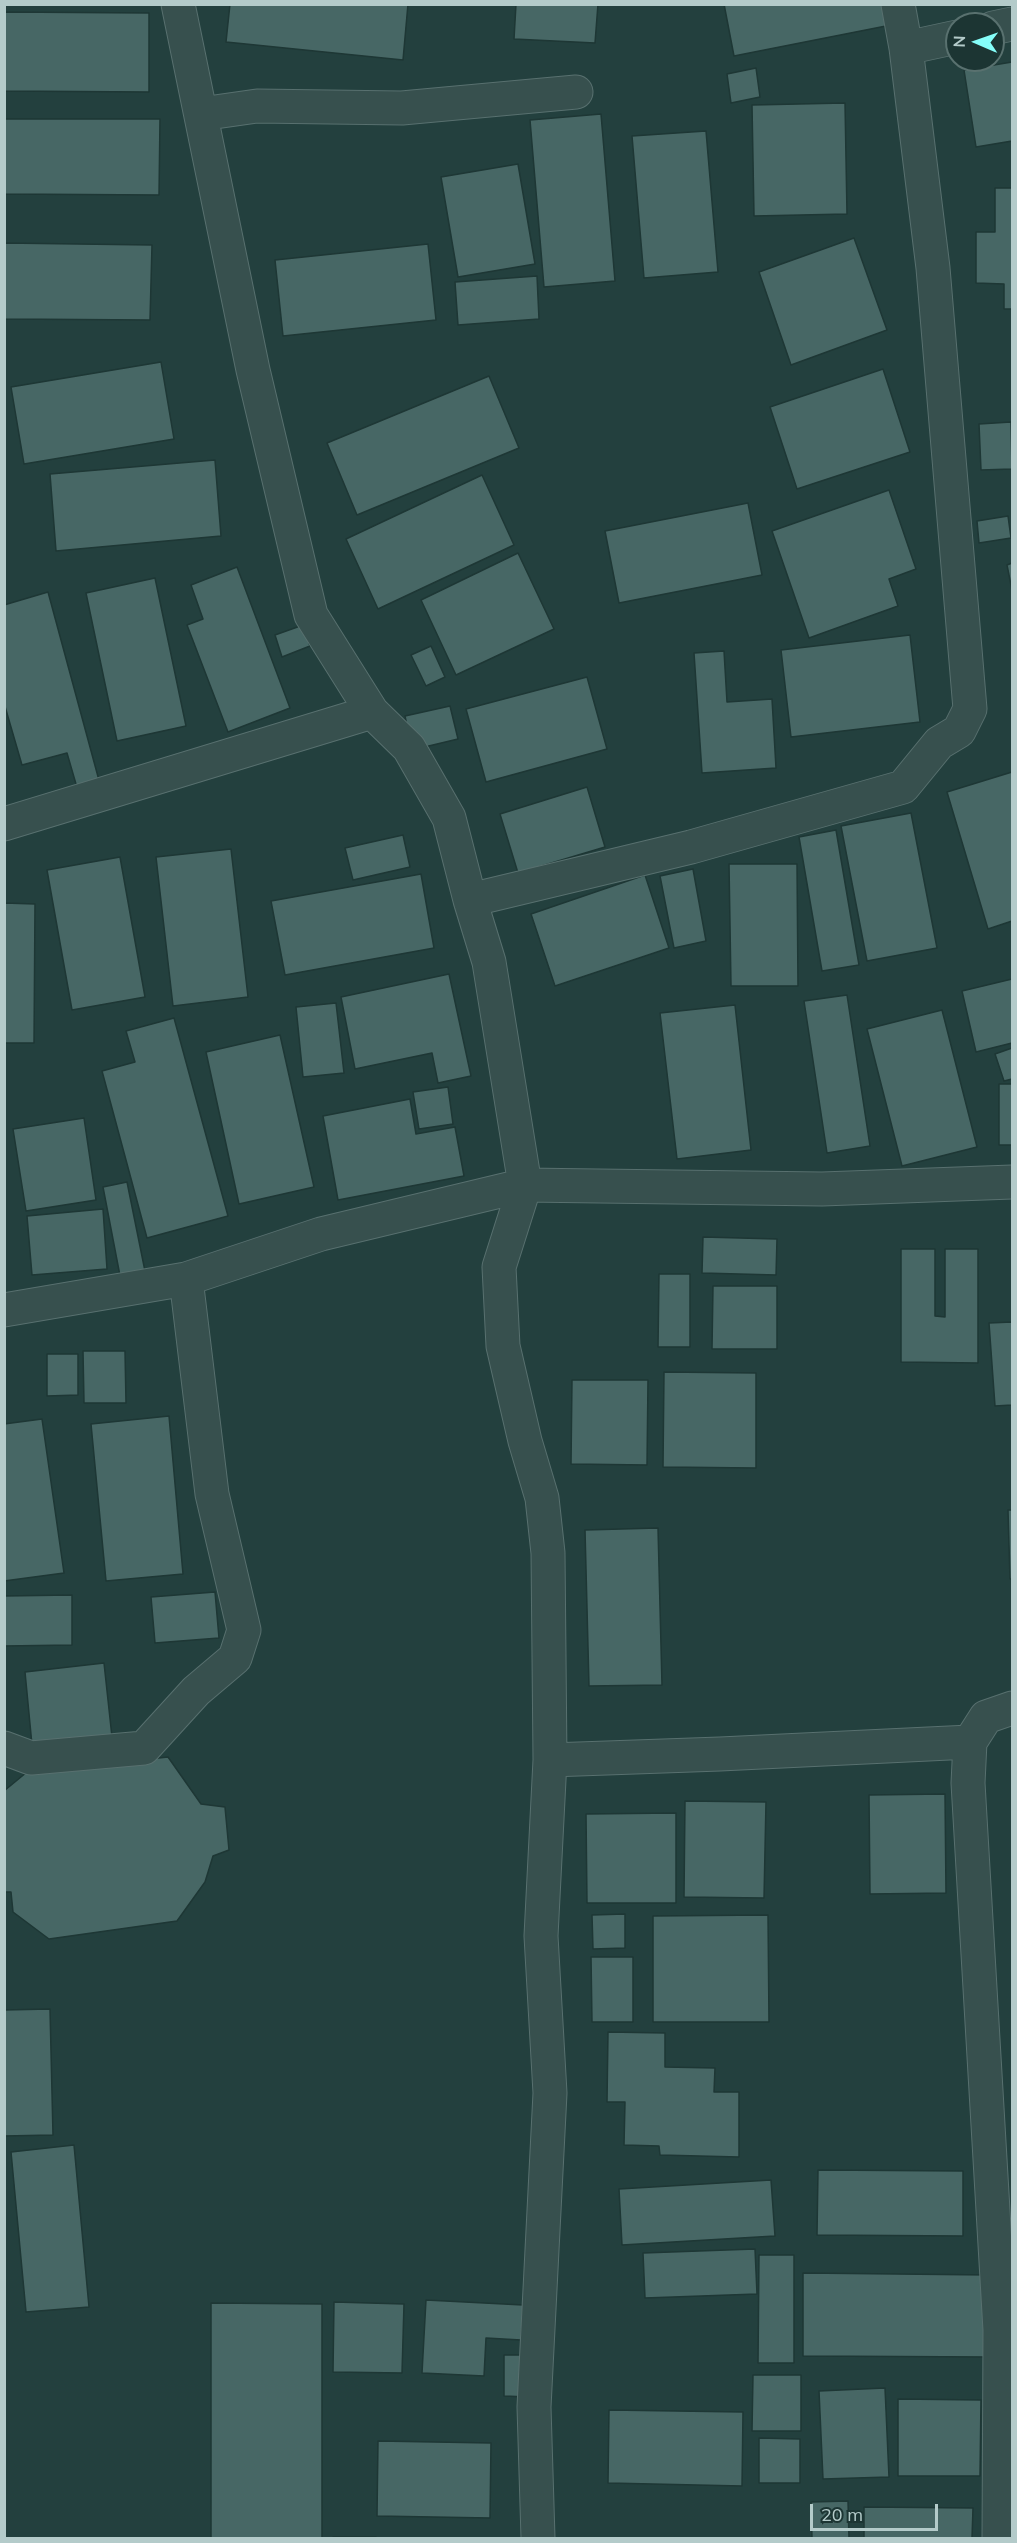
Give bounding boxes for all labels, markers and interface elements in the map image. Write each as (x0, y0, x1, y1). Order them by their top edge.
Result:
north arrow (945, 12, 1005, 72)
text: N (949, 35, 969, 48)
scale bar (813, 2492, 940, 2530)
text: 20 m (821, 2503, 863, 2526)

